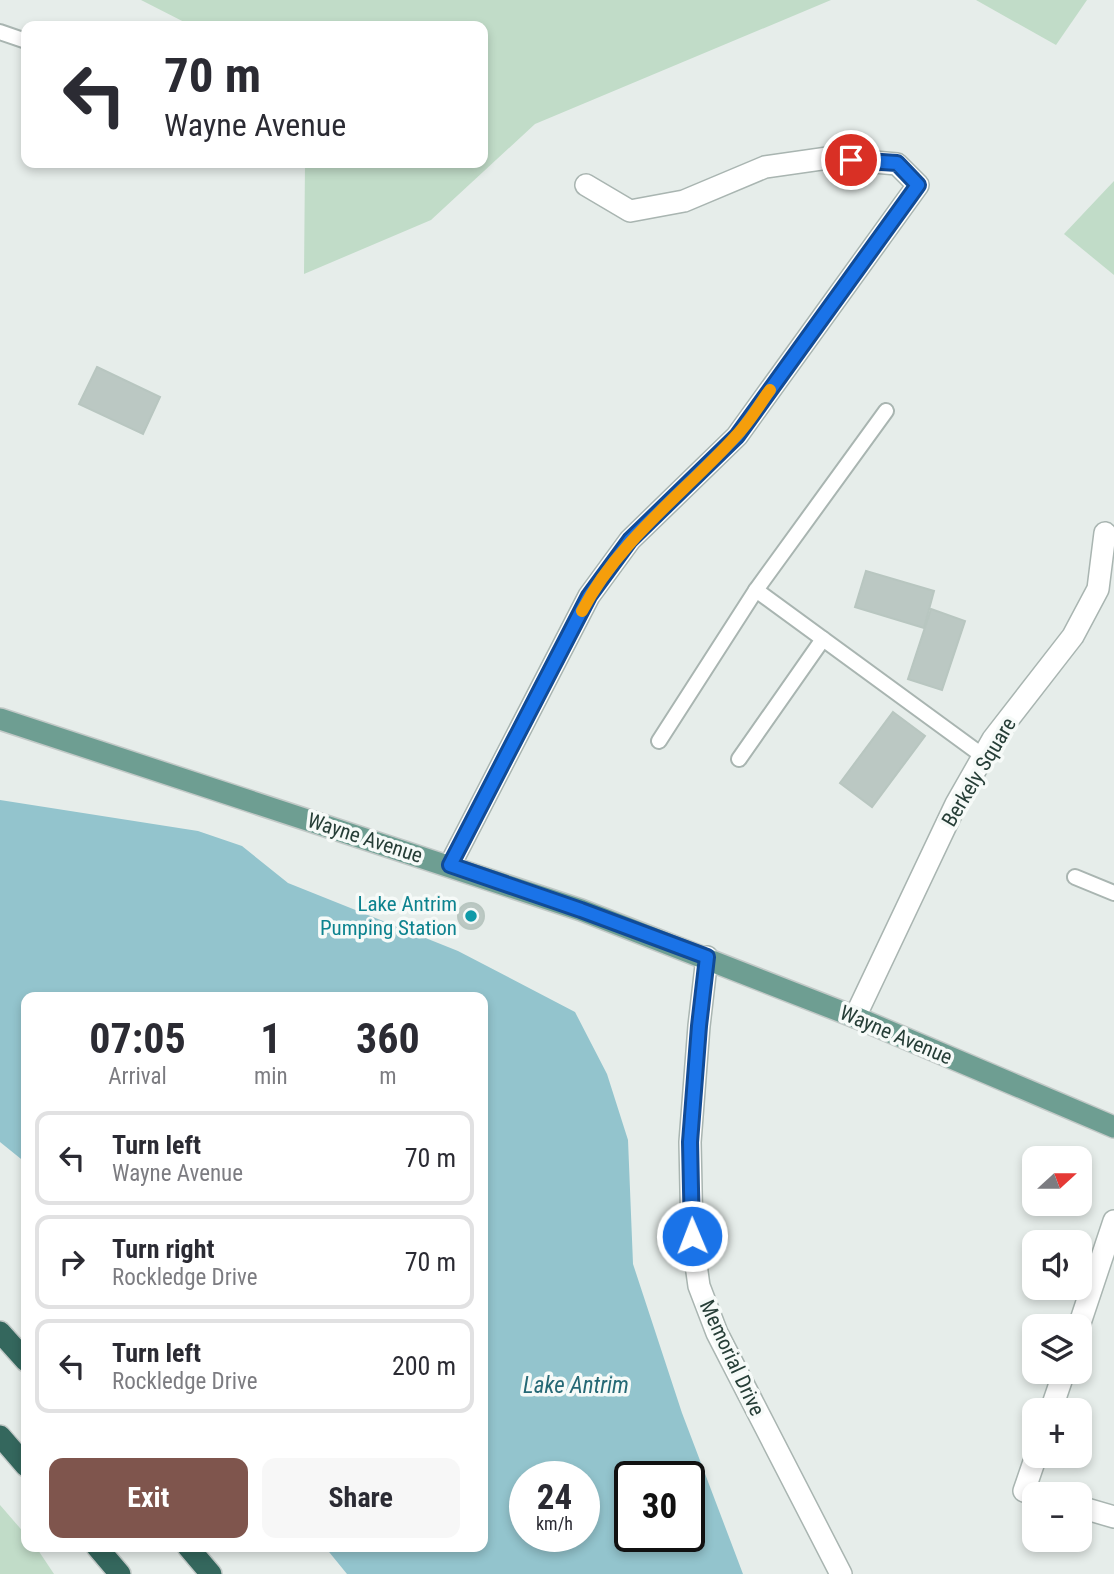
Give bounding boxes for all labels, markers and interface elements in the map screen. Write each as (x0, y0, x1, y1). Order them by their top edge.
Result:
text: 70 m (164, 47, 261, 104)
icon: left (49, 49, 140, 140)
text: Wayne Avenue (164, 106, 346, 144)
pin (821, 130, 881, 190)
icon: arrive (832, 141, 870, 179)
street label: Berkely Square (937, 713, 1021, 831)
street label: Wayne Avenue (304, 808, 426, 868)
place label: Lake Antrim Pumping Station (320, 892, 457, 940)
marker: Lake Antrim Pumping Station (463, 908, 479, 924)
street label: Wayne Avenue (836, 1001, 956, 1069)
text: 07:05 (89, 1014, 186, 1063)
text: 1 (260, 1014, 281, 1063)
text: 360 (356, 1014, 420, 1063)
text: Arrival (108, 1063, 167, 1090)
text: min (254, 1063, 288, 1090)
text: m (379, 1063, 396, 1090)
text: Turn left (112, 1130, 201, 1160)
icon: left (53, 1139, 91, 1177)
text: 70 m (405, 1143, 456, 1173)
north arrow (1022, 1146, 1092, 1216)
map controls (1022, 1146, 1092, 1552)
text: Wayne Avenue (112, 1160, 243, 1187)
position arrow (655, 1199, 729, 1273)
button: sound (1022, 1230, 1092, 1300)
text: Turn right (112, 1234, 214, 1264)
icon: right (53, 1243, 91, 1281)
text: 70 m (405, 1247, 456, 1277)
text: Rockledge Drive (112, 1264, 258, 1291)
street label: Memorial Drive (695, 1296, 769, 1420)
button: layers (1022, 1314, 1092, 1384)
text: Turn left (112, 1338, 201, 1368)
icon: left (53, 1347, 91, 1385)
text: 200 m (392, 1351, 456, 1381)
text: Rockledge Drive (112, 1368, 258, 1395)
water label: Lake Antrim (523, 1372, 629, 1399)
button: + (1022, 1398, 1092, 1468)
button: Exit (49, 1458, 248, 1538)
button: Share (262, 1458, 460, 1538)
speed limit sign: 30 (614, 1461, 705, 1552)
text: 24 (537, 1477, 572, 1518)
button: − (1022, 1482, 1092, 1552)
text: km/h (536, 1513, 573, 1534)

